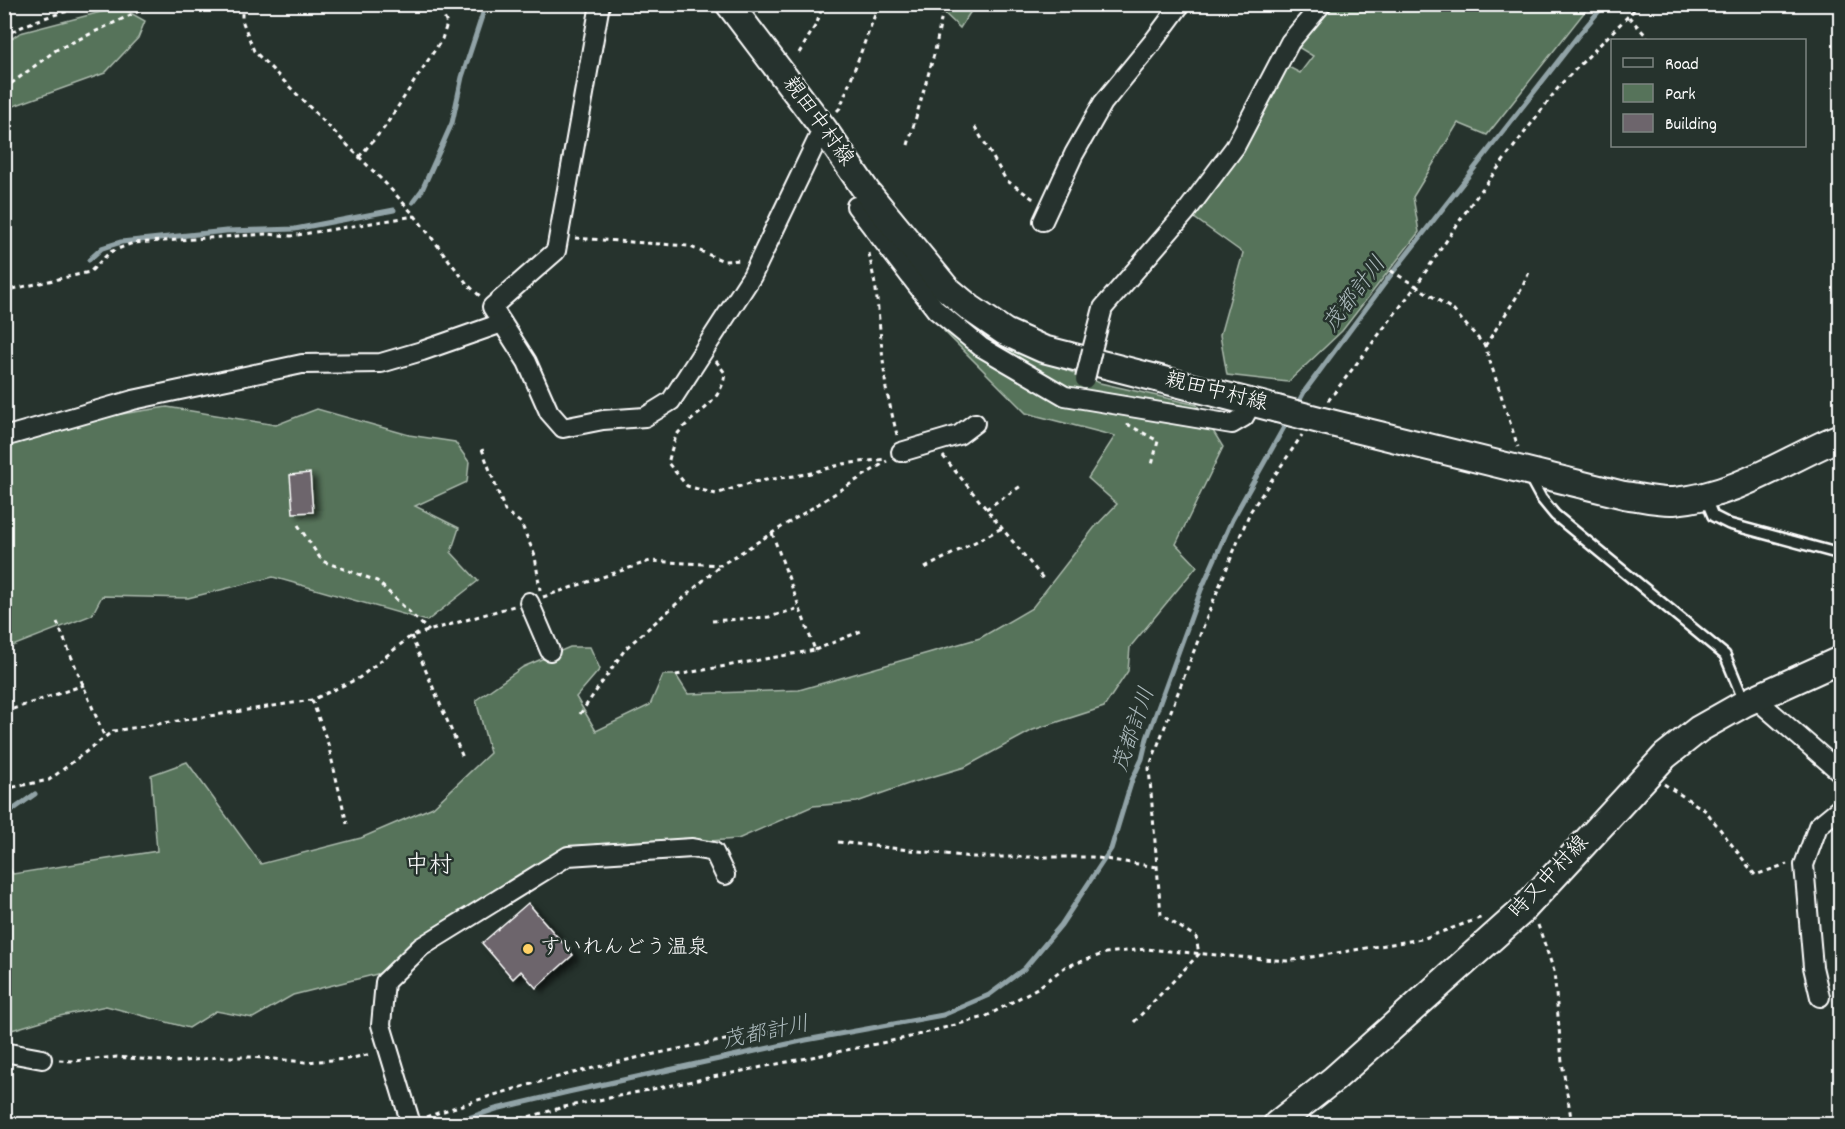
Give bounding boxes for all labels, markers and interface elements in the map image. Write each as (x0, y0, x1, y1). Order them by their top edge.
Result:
legend (1611, 39, 1806, 147)
text: Road (1665, 53, 1699, 78)
street label: 親田中村線 (774, 71, 860, 173)
text: Park (1665, 83, 1696, 108)
text: Building (1665, 113, 1717, 138)
water label: 茂都計川 (1317, 251, 1395, 339)
street label: 親田中村線 (1161, 366, 1271, 420)
water label: 茂都計川 (1106, 683, 1164, 777)
street label: 時又中村線 (1503, 829, 1597, 927)
district label: 中村 (405, 850, 453, 884)
place label: すいれんどう温泉 (540, 934, 708, 964)
marker: すいれんどう温泉 (521, 942, 535, 956)
water label: 茂都計川 (720, 1010, 812, 1058)

